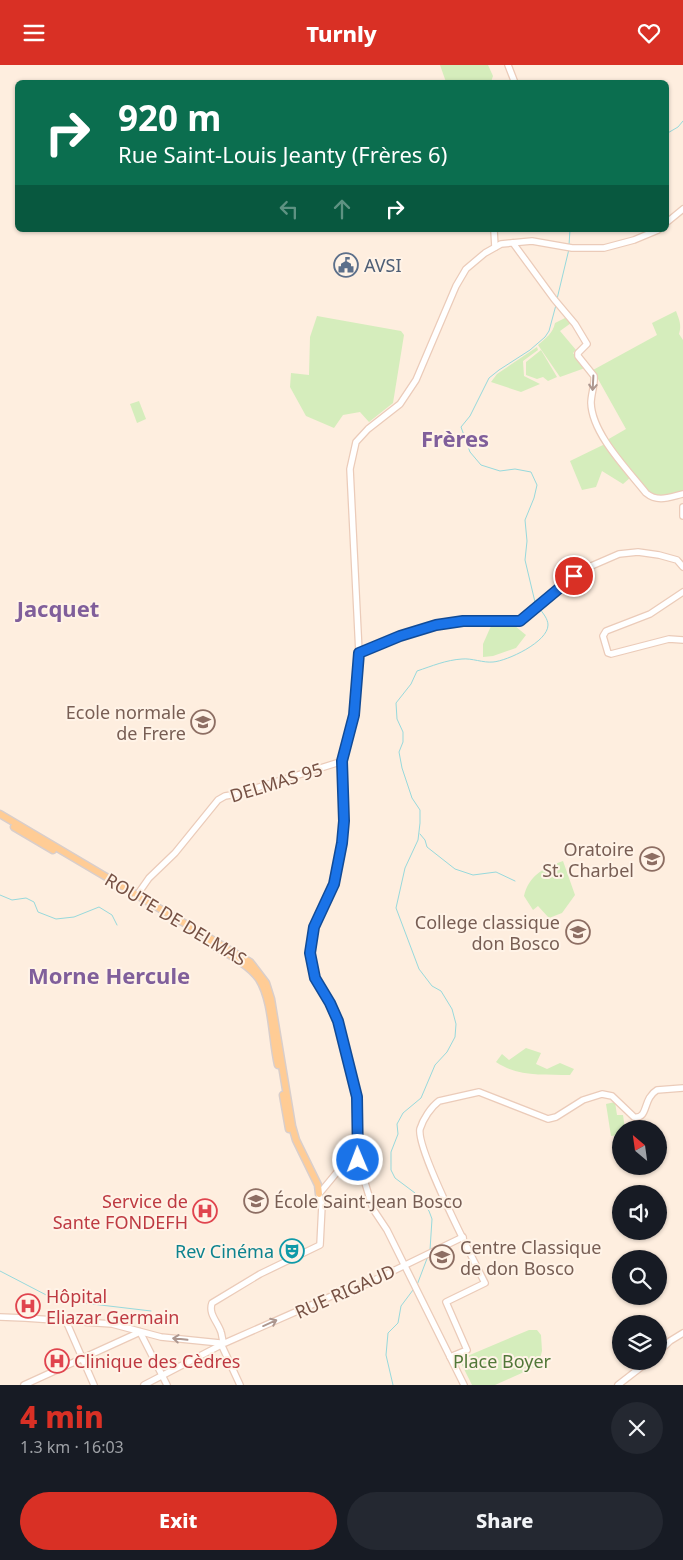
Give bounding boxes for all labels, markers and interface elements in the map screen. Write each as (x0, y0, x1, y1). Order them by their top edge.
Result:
text: Turnly (306, 18, 377, 48)
icon: menu (20, 19, 48, 47)
icon: heart (635, 19, 663, 47)
text: 920 m (118, 94, 221, 141)
icon: right (35, 100, 100, 165)
text: Rue Saint-Louis Jeanty (Frères 6) (118, 139, 447, 169)
icon: left (275, 195, 303, 223)
icon: ahead (328, 195, 356, 223)
icon: right (381, 195, 409, 223)
public building icon: AVSI (333, 252, 359, 278)
place label: AVSI (364, 253, 402, 277)
one-way arrow (588, 374, 598, 390)
district label: Frères (421, 423, 489, 453)
pin (553, 555, 595, 597)
icon: arrive (560, 562, 588, 590)
district label: Jacquet (15, 593, 99, 623)
place label: Ecole normale de Frere (66, 700, 186, 745)
school or university icon: Ecole normale de Frere (190, 709, 216, 735)
street label: DELMAS 95 (227, 757, 325, 807)
place label: Oratoire St. Charbel (542, 837, 634, 882)
school or university icon: Oratoire St. Charbel (639, 846, 665, 872)
street label: ROUTE DE DELMAS (101, 867, 251, 971)
place label: College classique don Bosco (415, 910, 560, 955)
school or university icon: College classique don Bosco (565, 919, 591, 945)
district label: Morne Hercule (28, 960, 190, 990)
north arrow (612, 1120, 668, 1175)
map controls (612, 1120, 667, 1370)
position arrow (331, 1133, 383, 1185)
button: sound (612, 1185, 667, 1240)
school or university icon: École Saint-Jean Bosco (243, 1188, 269, 1214)
place label: Service de Sante FONDEFH (53, 1189, 188, 1234)
place label: École Saint-Jean Bosco (274, 1189, 463, 1213)
hospital icon: Service de Sante FONDEFH (192, 1198, 218, 1224)
place label: Centre Classique de don Bosco (460, 1235, 601, 1280)
theatre icon: Rev Cinéma (279, 1238, 305, 1264)
place label: Rev Cinéma (175, 1239, 274, 1263)
school or university icon: Centre Classique de don Bosco (429, 1244, 455, 1270)
button: search (612, 1250, 667, 1305)
street label: RUE RIGAUD (291, 1258, 399, 1324)
place label: Hôpital Eliazar Germain (46, 1284, 179, 1329)
hospital icon: Hôpital Eliazar Germain (15, 1293, 41, 1319)
button: layers (612, 1315, 667, 1370)
one-way arrow (262, 1318, 277, 1327)
one-way arrow (172, 1334, 188, 1344)
hospital icon: Clinique des Cèdres (44, 1348, 70, 1374)
place label: Clinique des Cèdres (74, 1349, 240, 1373)
park label: Place Boyer (453, 1349, 552, 1373)
text: 4 min (20, 1396, 104, 1437)
button: close (611, 1402, 663, 1454)
text: 1.3 km · 16:03 (20, 1436, 124, 1458)
button: Exit (20, 1492, 337, 1550)
button: Share (347, 1492, 663, 1550)

